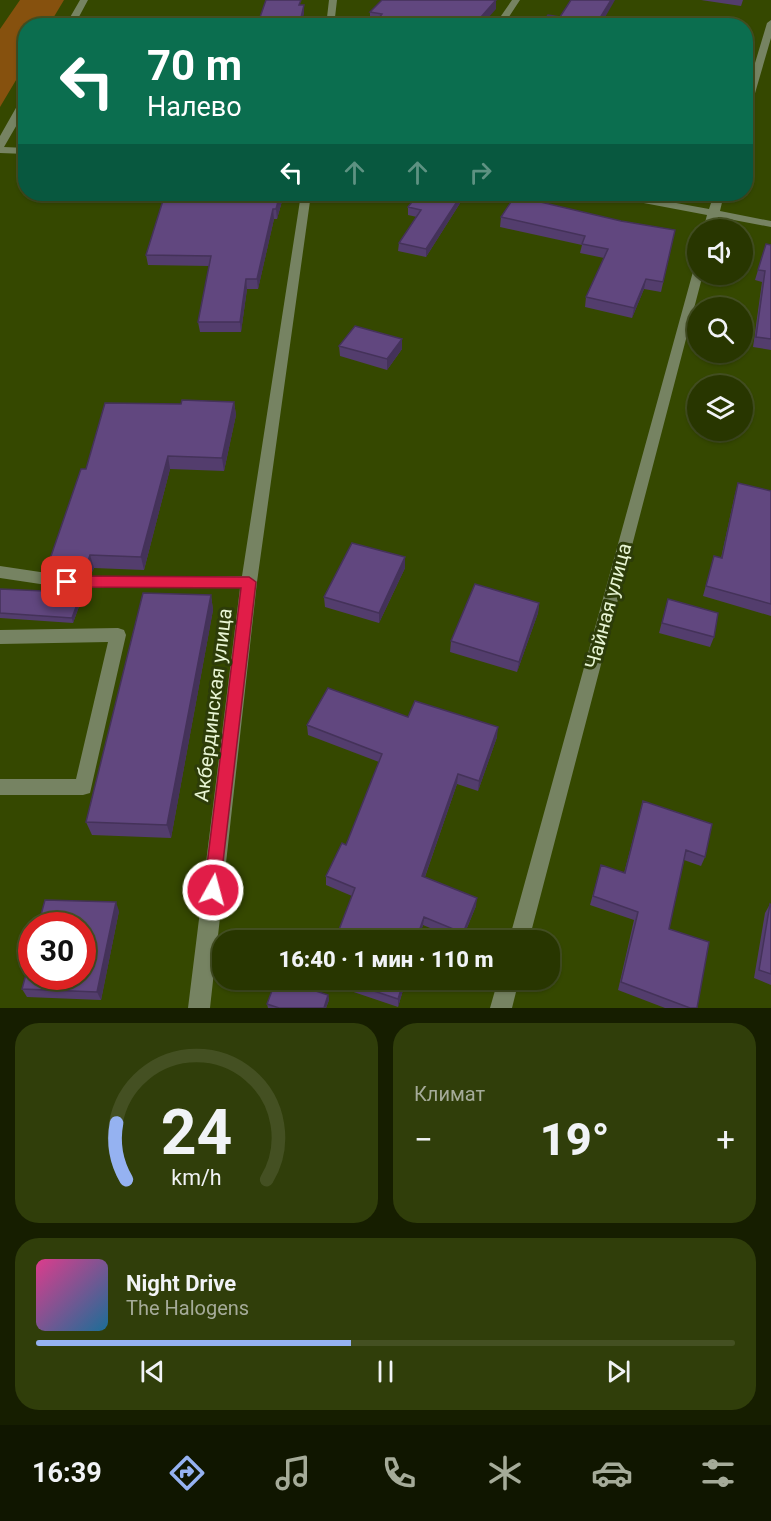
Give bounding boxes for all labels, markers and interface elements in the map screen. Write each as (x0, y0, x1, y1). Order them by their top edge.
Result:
text: 70 m (147, 41, 242, 90)
icon: left (48, 42, 126, 120)
text: Налево (147, 91, 242, 123)
icon: left (275, 156, 308, 189)
icon: ahead (338, 156, 371, 189)
icon: ahead (401, 156, 434, 189)
icon: right (464, 156, 497, 189)
map controls (687, 219, 753, 441)
button: sound (687, 219, 753, 285)
button: search (687, 297, 753, 363)
button: layers (687, 375, 753, 441)
street label: Чайная улица (580, 540, 636, 672)
pin (41, 556, 92, 607)
icon: arrive (50, 565, 83, 598)
street label: Акбердинская улица (189, 607, 237, 803)
position arrow (181, 858, 245, 922)
speed limit sign: 30 (18, 912, 96, 990)
text: 16:40 · 1 мин · 110 m (278, 947, 494, 972)
text: Климат (414, 1082, 485, 1106)
text: 24 (161, 1096, 232, 1169)
text: 19° (540, 1113, 609, 1166)
text: − (414, 1120, 433, 1159)
text: + (716, 1120, 735, 1159)
text: km/h (171, 1165, 222, 1190)
text: Night Drive (126, 1271, 236, 1296)
text: The Halogens (126, 1296, 249, 1320)
icon: previous (136, 1355, 169, 1388)
icon: pause (369, 1355, 402, 1388)
icon: next (602, 1355, 635, 1388)
icon: directions (166, 1452, 208, 1494)
icon: music (272, 1452, 314, 1494)
icon: phone (378, 1452, 420, 1494)
icon: climate (484, 1452, 526, 1494)
icon: car (591, 1452, 633, 1494)
icon: filters (697, 1452, 739, 1494)
text: 16:39 (32, 1457, 102, 1489)

